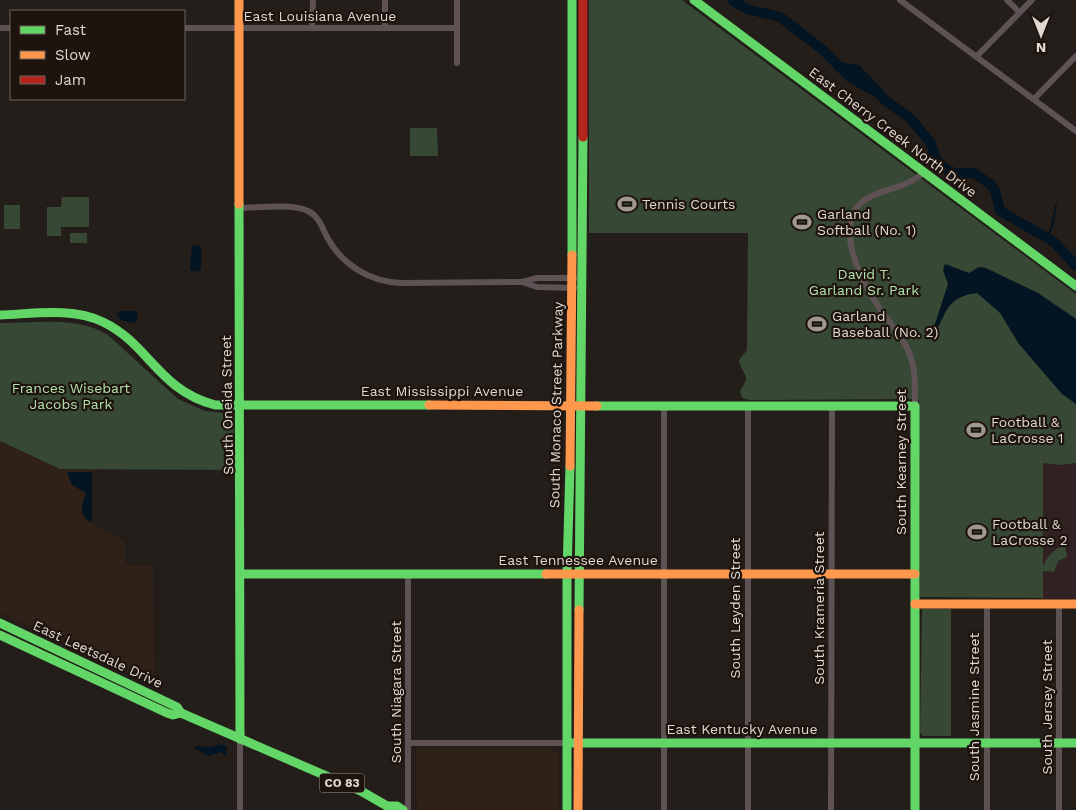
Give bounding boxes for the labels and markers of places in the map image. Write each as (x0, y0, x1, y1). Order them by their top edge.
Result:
sports icon: Tennis Courts (616, 193, 638, 215)
place label: Tennis Courts (642, 196, 735, 212)
place label: Garland Softball (No. 1) (817, 206, 916, 238)
sports icon: Garland Softball (No. 1) (791, 211, 813, 233)
place label: Garland Baseball (No. 2) (832, 308, 939, 340)
sports icon: Garland Baseball (No. 2) (806, 313, 828, 335)
place label: Football & LaCrosse 1 (991, 414, 1064, 446)
sports icon: Football & LaCrosse 1 (965, 419, 987, 441)
place label: Football & LaCrosse 2 (992, 516, 1068, 548)
sports icon: Football & LaCrosse 2 (966, 521, 988, 543)

